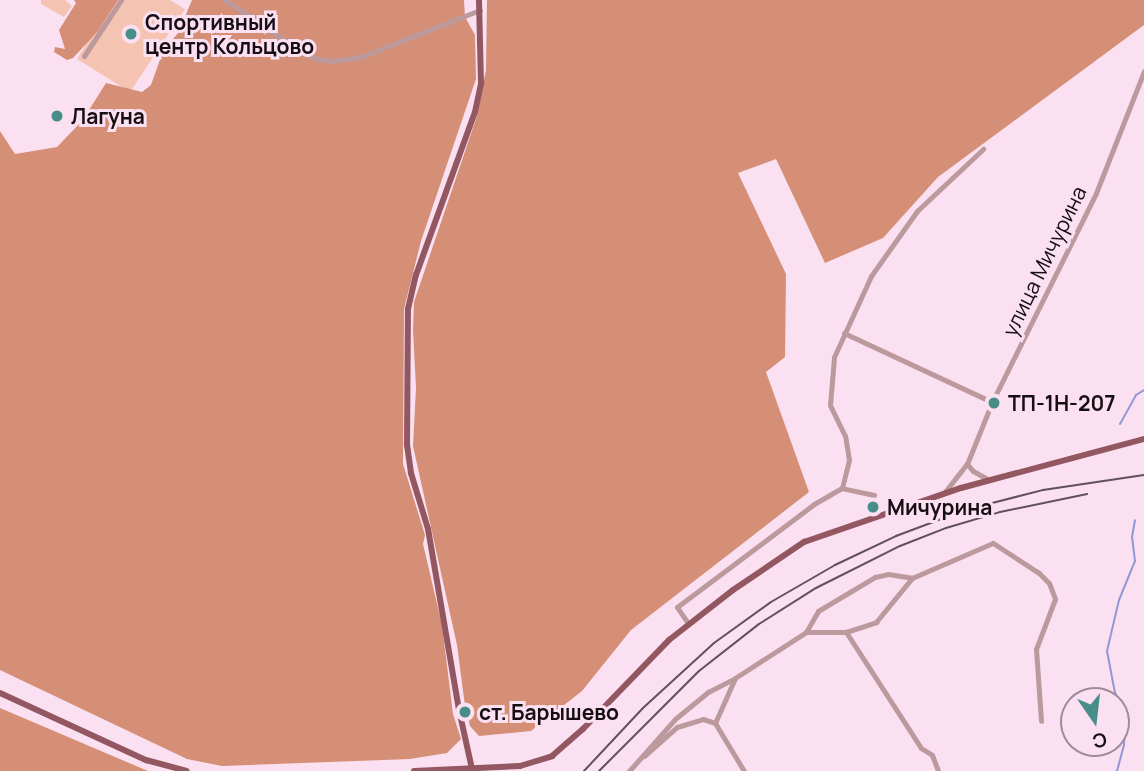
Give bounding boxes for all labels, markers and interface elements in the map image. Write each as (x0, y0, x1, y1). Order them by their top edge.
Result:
place label: Спортивный центр Кольцово (145, 9, 314, 59)
marker: Спортивный центр Кольцово (123, 26, 139, 42)
place label: Лагуна (71, 103, 145, 129)
marker: Лагуна (49, 108, 65, 124)
street label: улица Мичурина (997, 182, 1091, 340)
place label: ТП-1Н-207 (1008, 390, 1115, 416)
marker: ТП-1Н-207 (986, 395, 1002, 411)
place label: Мичурина (887, 494, 992, 520)
marker: Мичурина (865, 499, 881, 515)
north arrow (1060, 687, 1130, 757)
place label: ст. Барышево (479, 699, 619, 725)
marker: ст. Барышево (457, 704, 473, 720)
text: С (1090, 726, 1110, 755)

